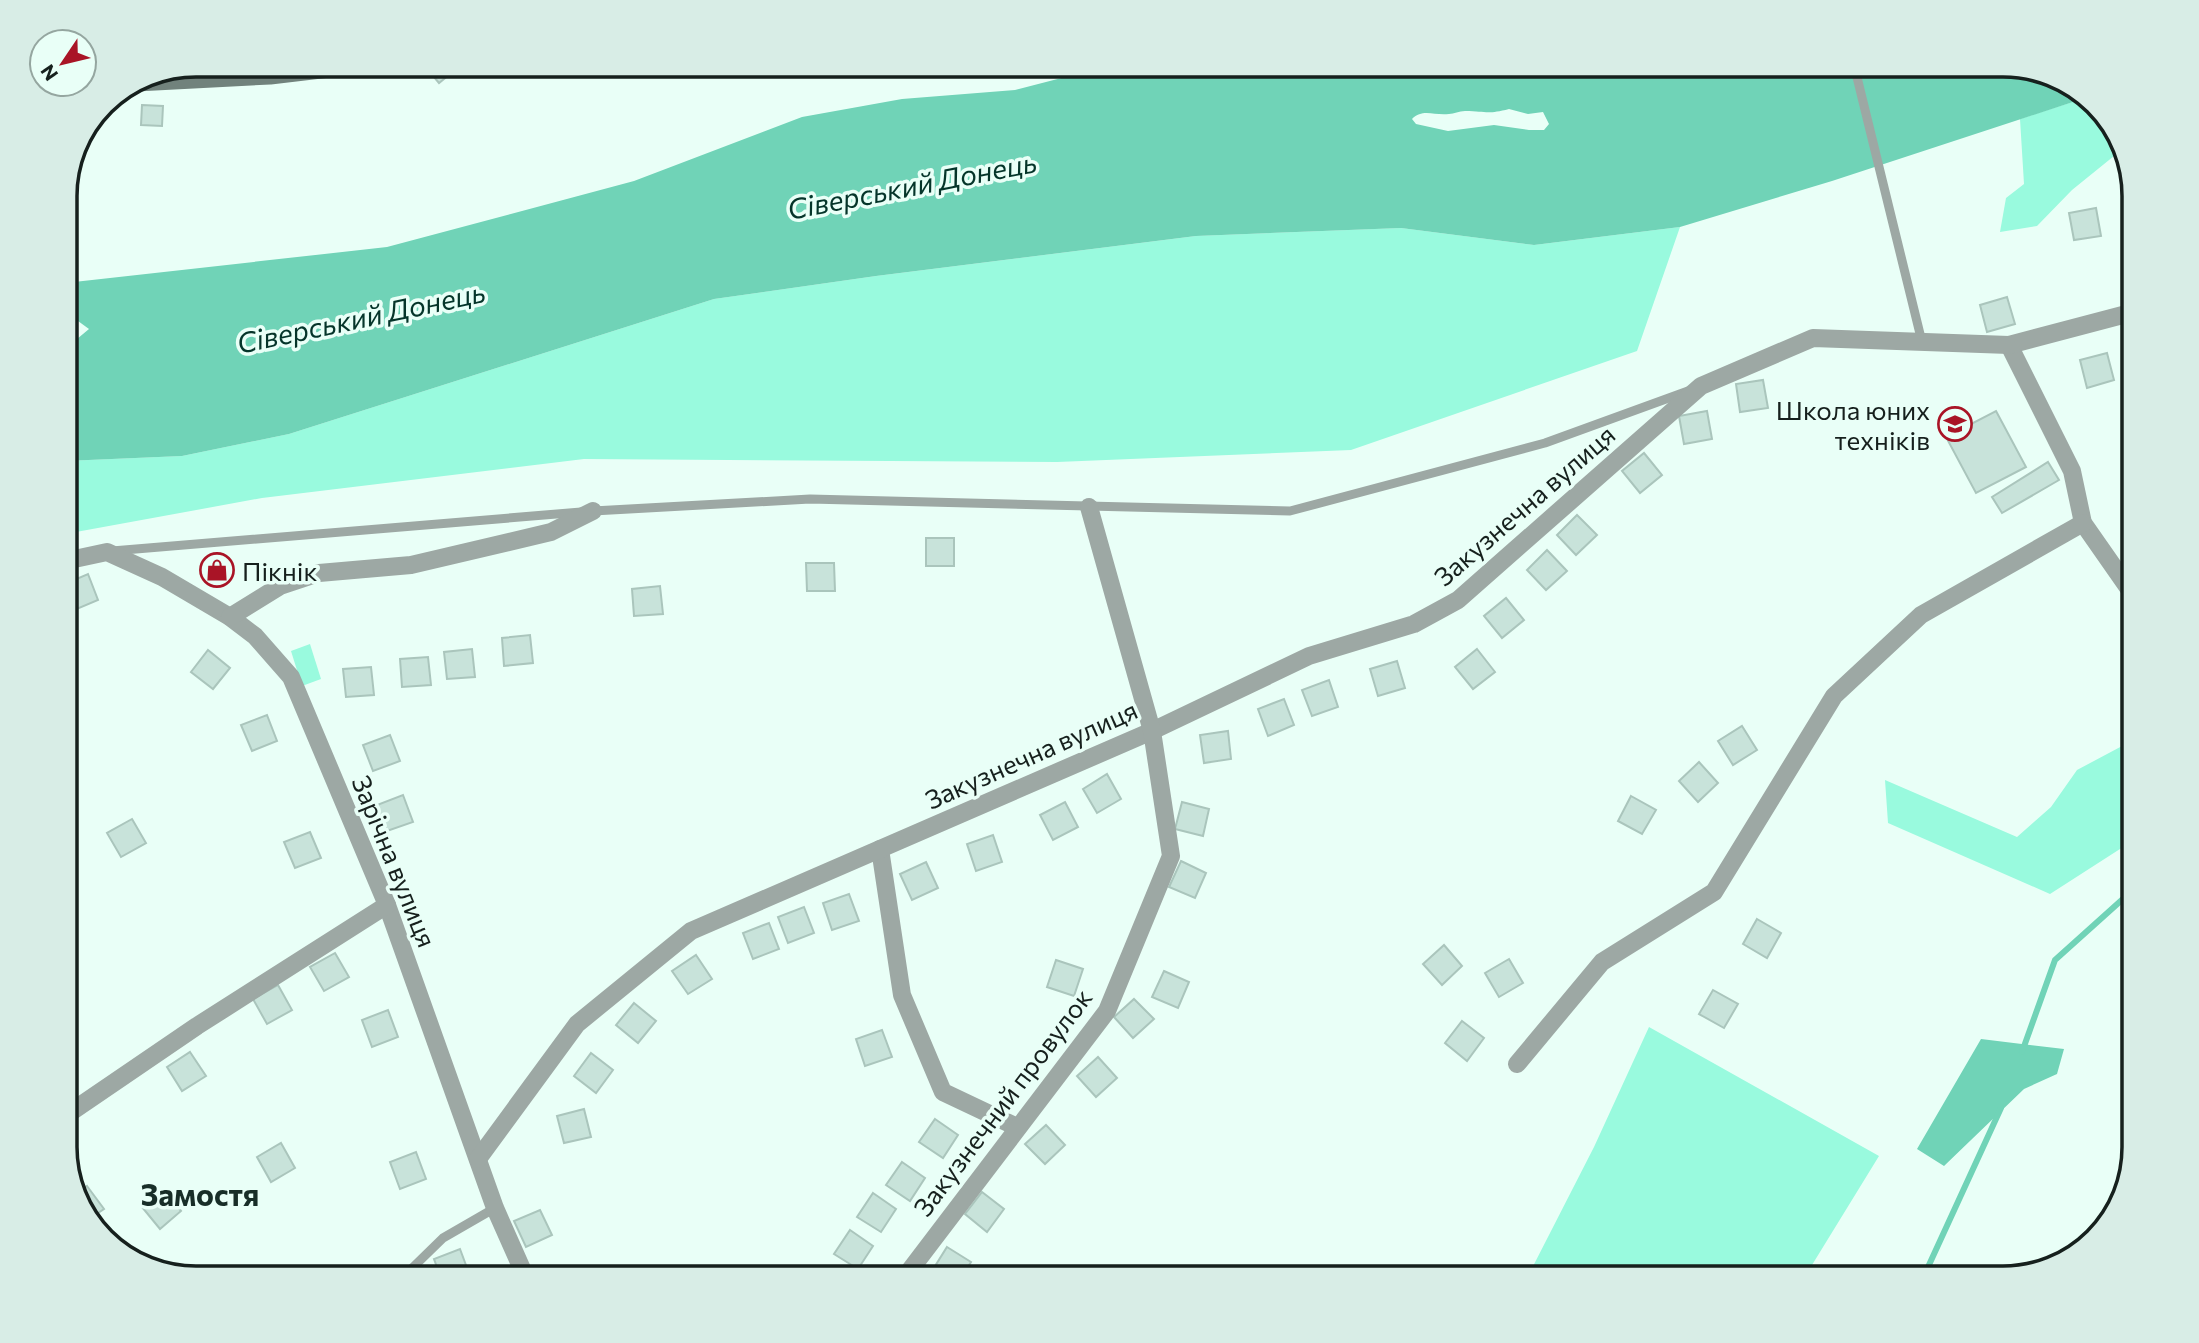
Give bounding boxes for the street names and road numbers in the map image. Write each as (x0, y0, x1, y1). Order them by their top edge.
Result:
street label: Закузнечна вулиця (1427, 418, 1621, 592)
street label: Закузнечна вулиця (920, 693, 1142, 815)
street label: Зарічна вулиця (346, 771, 444, 951)
street label: Закузнечний провулок (906, 982, 1098, 1222)

